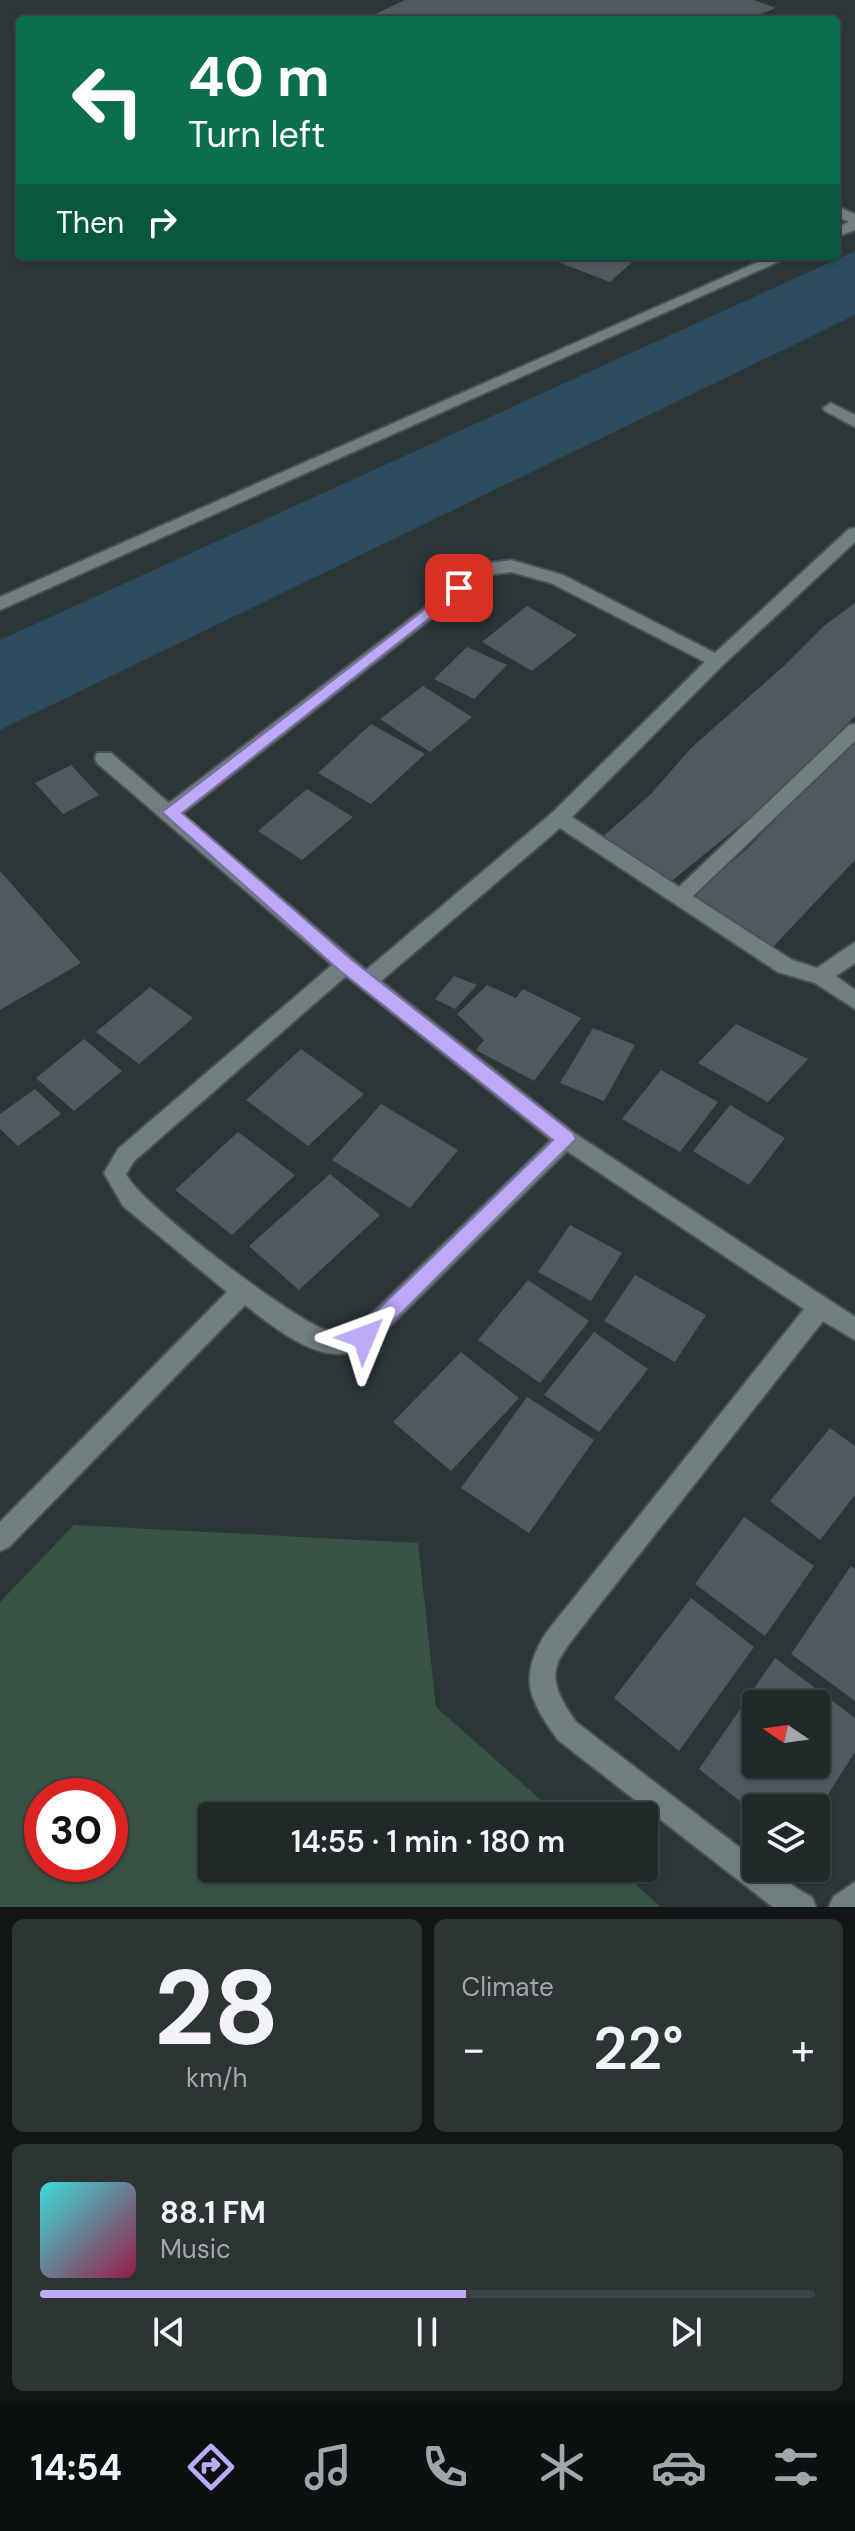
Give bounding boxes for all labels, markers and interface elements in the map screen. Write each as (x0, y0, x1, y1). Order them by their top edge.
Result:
text: 40 m (188, 40, 330, 113)
icon: left (56, 48, 160, 152)
text: Turn left (188, 111, 325, 158)
icon: right (140, 200, 184, 244)
text: Then (56, 203, 124, 242)
pin (425, 554, 493, 622)
icon: arrive (437, 566, 481, 610)
position arrow (322, 1295, 406, 1379)
north arrow (742, 1690, 830, 1778)
map controls (742, 1690, 830, 1882)
speed limit sign: 30 (24, 1778, 128, 1882)
button: layers (742, 1794, 830, 1882)
text: 14:55 · 1 min · 180 m (291, 1822, 565, 1861)
text: 28 (154, 1941, 279, 2076)
text: Climate (462, 1970, 554, 2004)
text: 22° (593, 2009, 684, 2088)
text: − (462, 2020, 486, 2078)
text: + (791, 2020, 815, 2078)
text: km/h (186, 2061, 247, 2095)
text: 88.1 FM (160, 2193, 266, 2232)
text: Music (160, 2232, 231, 2266)
icon: previous (147, 2310, 191, 2354)
icon: pause (405, 2310, 449, 2354)
icon: next (664, 2310, 708, 2354)
icon: directions (183, 2439, 239, 2495)
icon: music (300, 2439, 356, 2495)
icon: phone (417, 2439, 473, 2495)
icon: climate (534, 2439, 590, 2495)
icon: car (651, 2439, 707, 2495)
icon: filters (768, 2439, 824, 2495)
text: 14:54 (31, 2444, 122, 2491)

